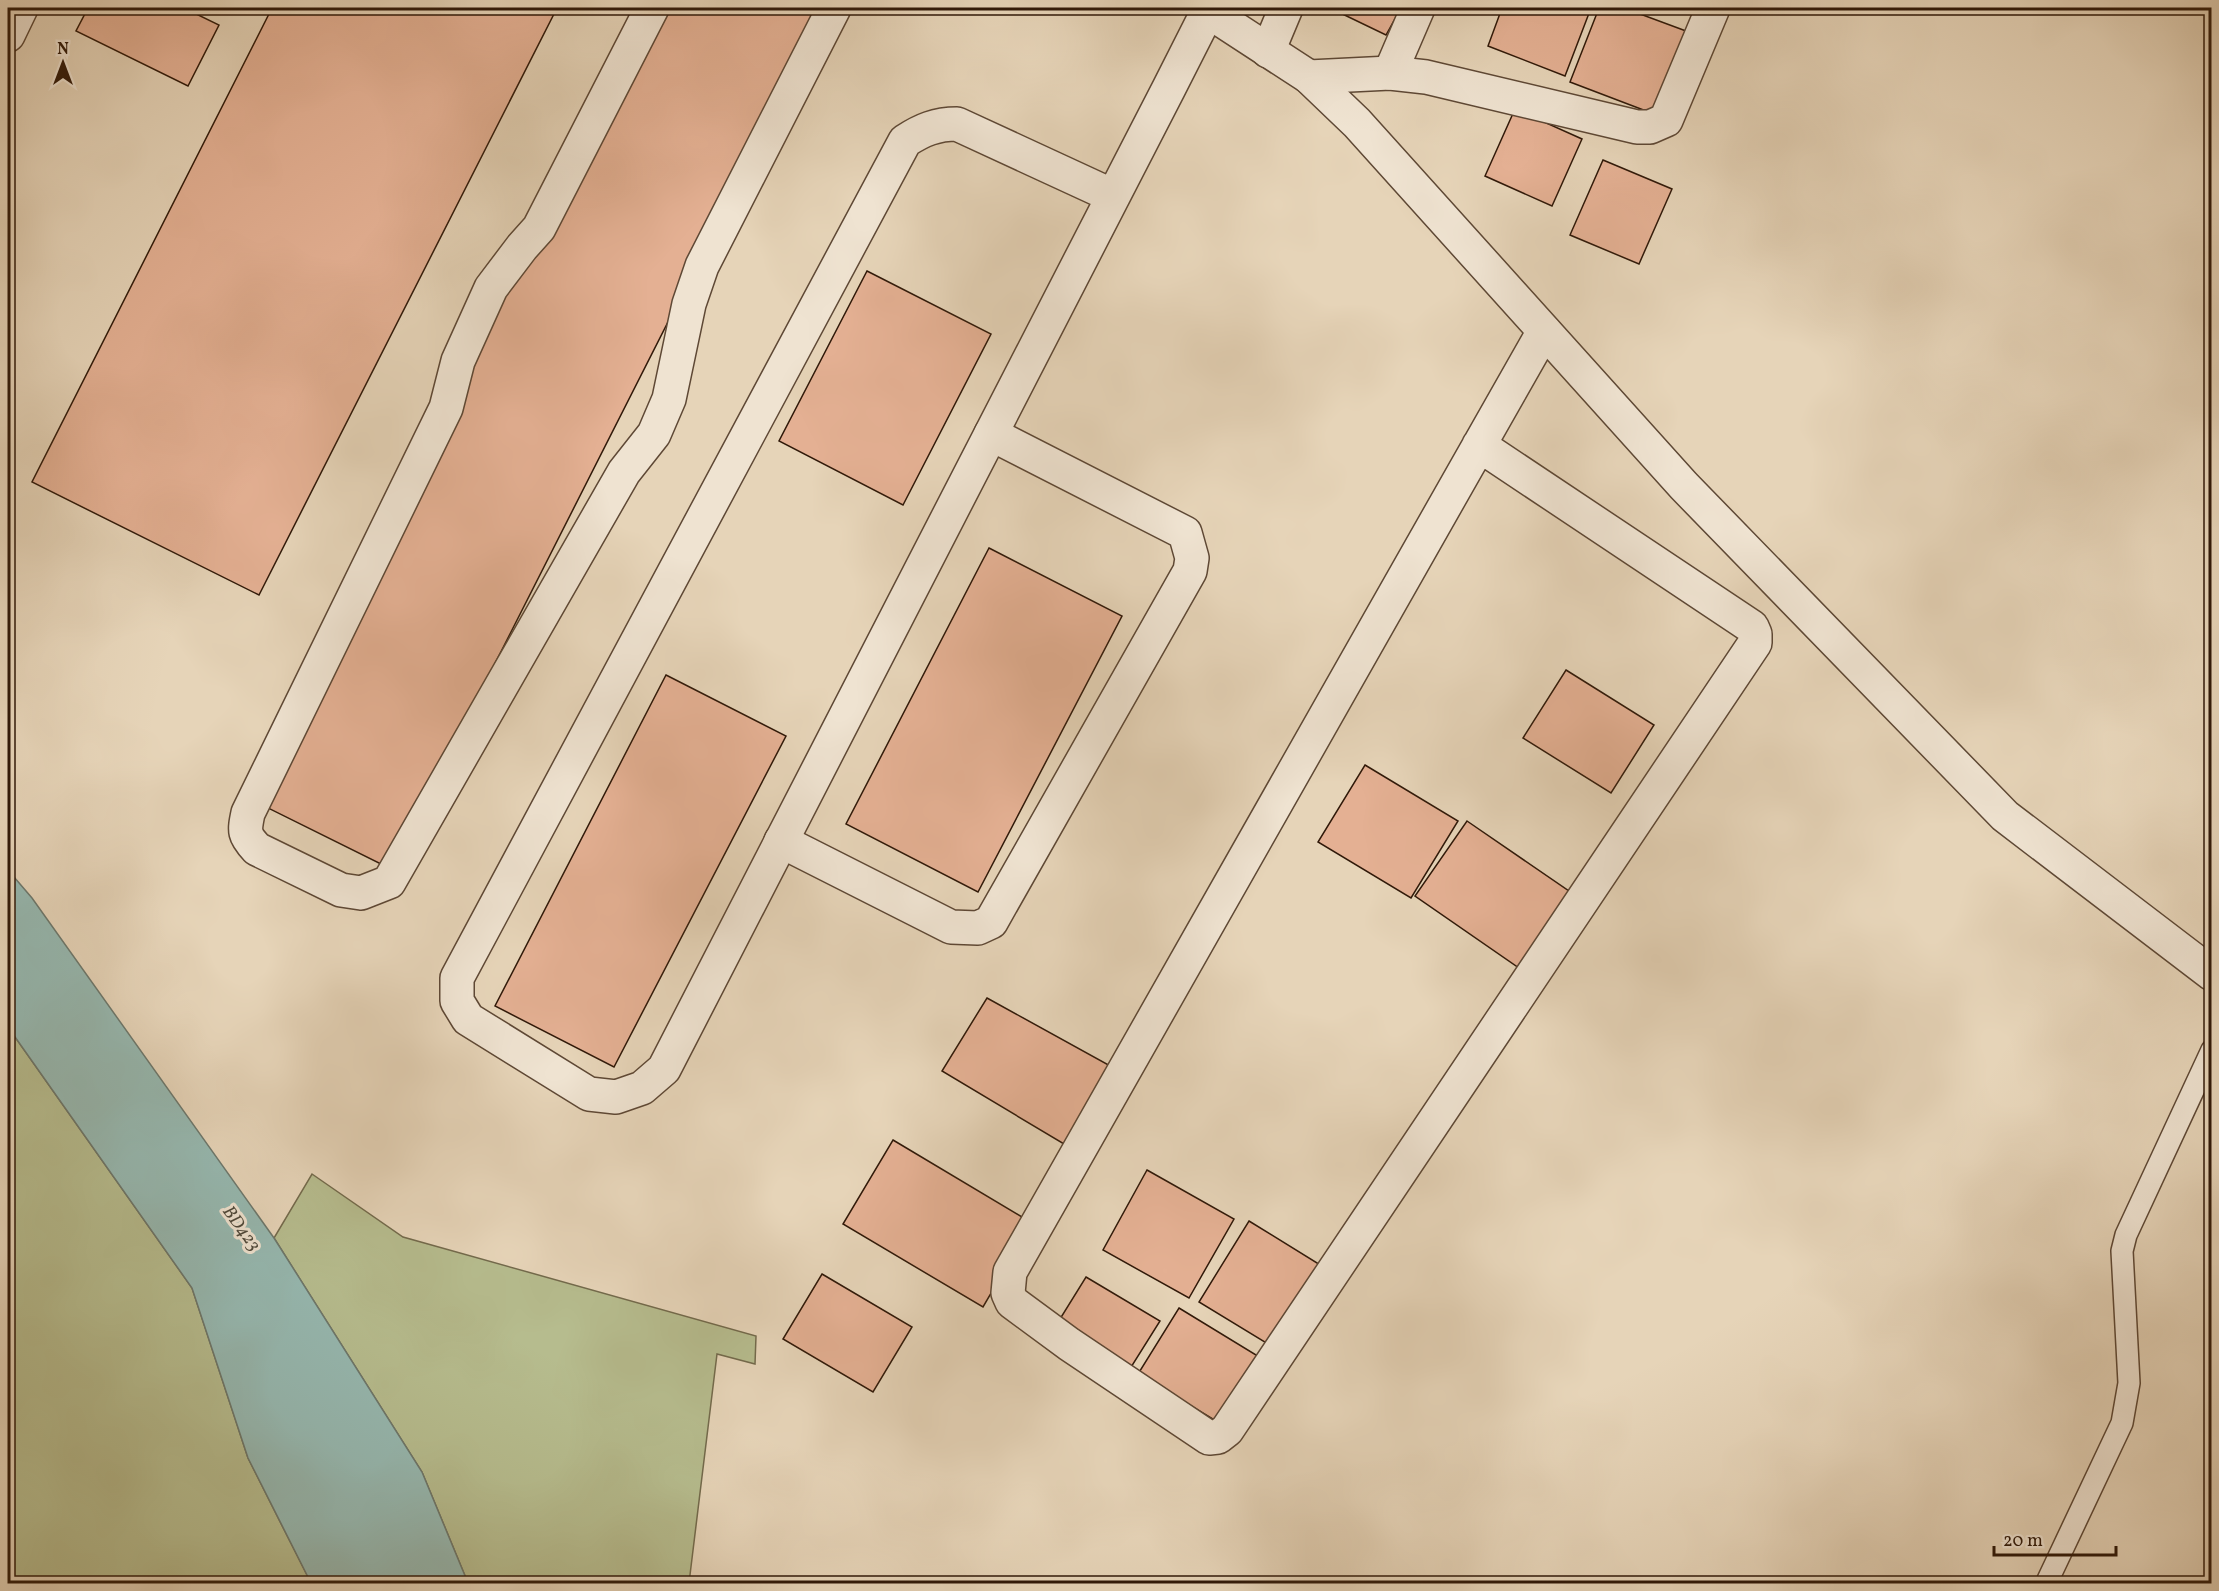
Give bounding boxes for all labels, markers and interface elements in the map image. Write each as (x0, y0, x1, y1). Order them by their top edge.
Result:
north arrow (33, 33, 93, 93)
text: N (57, 39, 69, 61)
water label: BD423 (216, 1201, 266, 1257)
scale bar (1994, 1519, 2116, 1557)
text: 20 m (2003, 1529, 2043, 1554)

